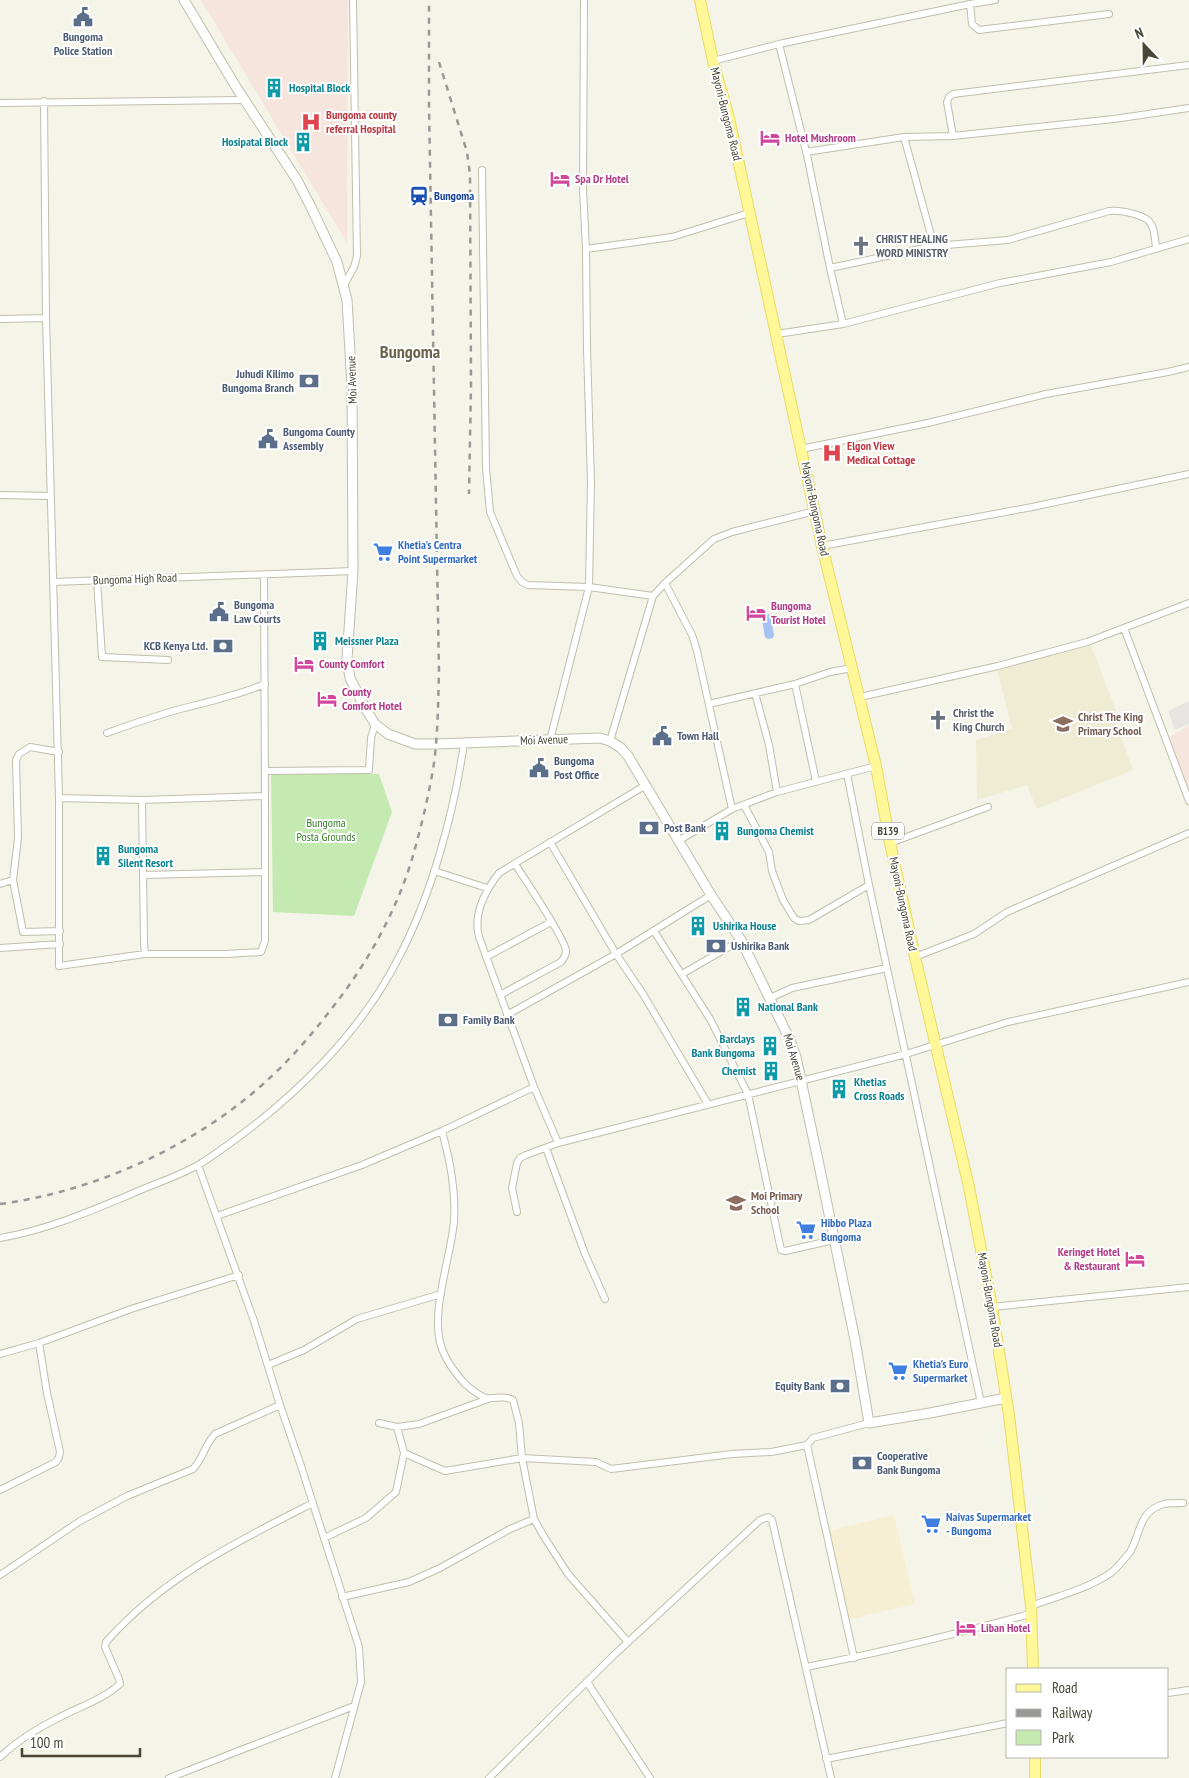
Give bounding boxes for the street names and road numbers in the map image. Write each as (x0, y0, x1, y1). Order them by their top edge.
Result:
street label: Mayoni-Bungoma Road (708, 66, 745, 162)
street label: Moi Avenue (343, 356, 360, 404)
street label: Mayoni-Bungoma Road (798, 461, 833, 557)
street label: Bungoma High Road (93, 570, 177, 587)
street label: Moi Avenue (520, 731, 568, 748)
road number: B139 (872, 822, 904, 839)
street label: Mayoni-Bungoma Road (886, 856, 921, 952)
street label: Moi Avenue (780, 1032, 809, 1082)
street label: Mayoni-Bungoma Road (975, 1252, 1006, 1348)

